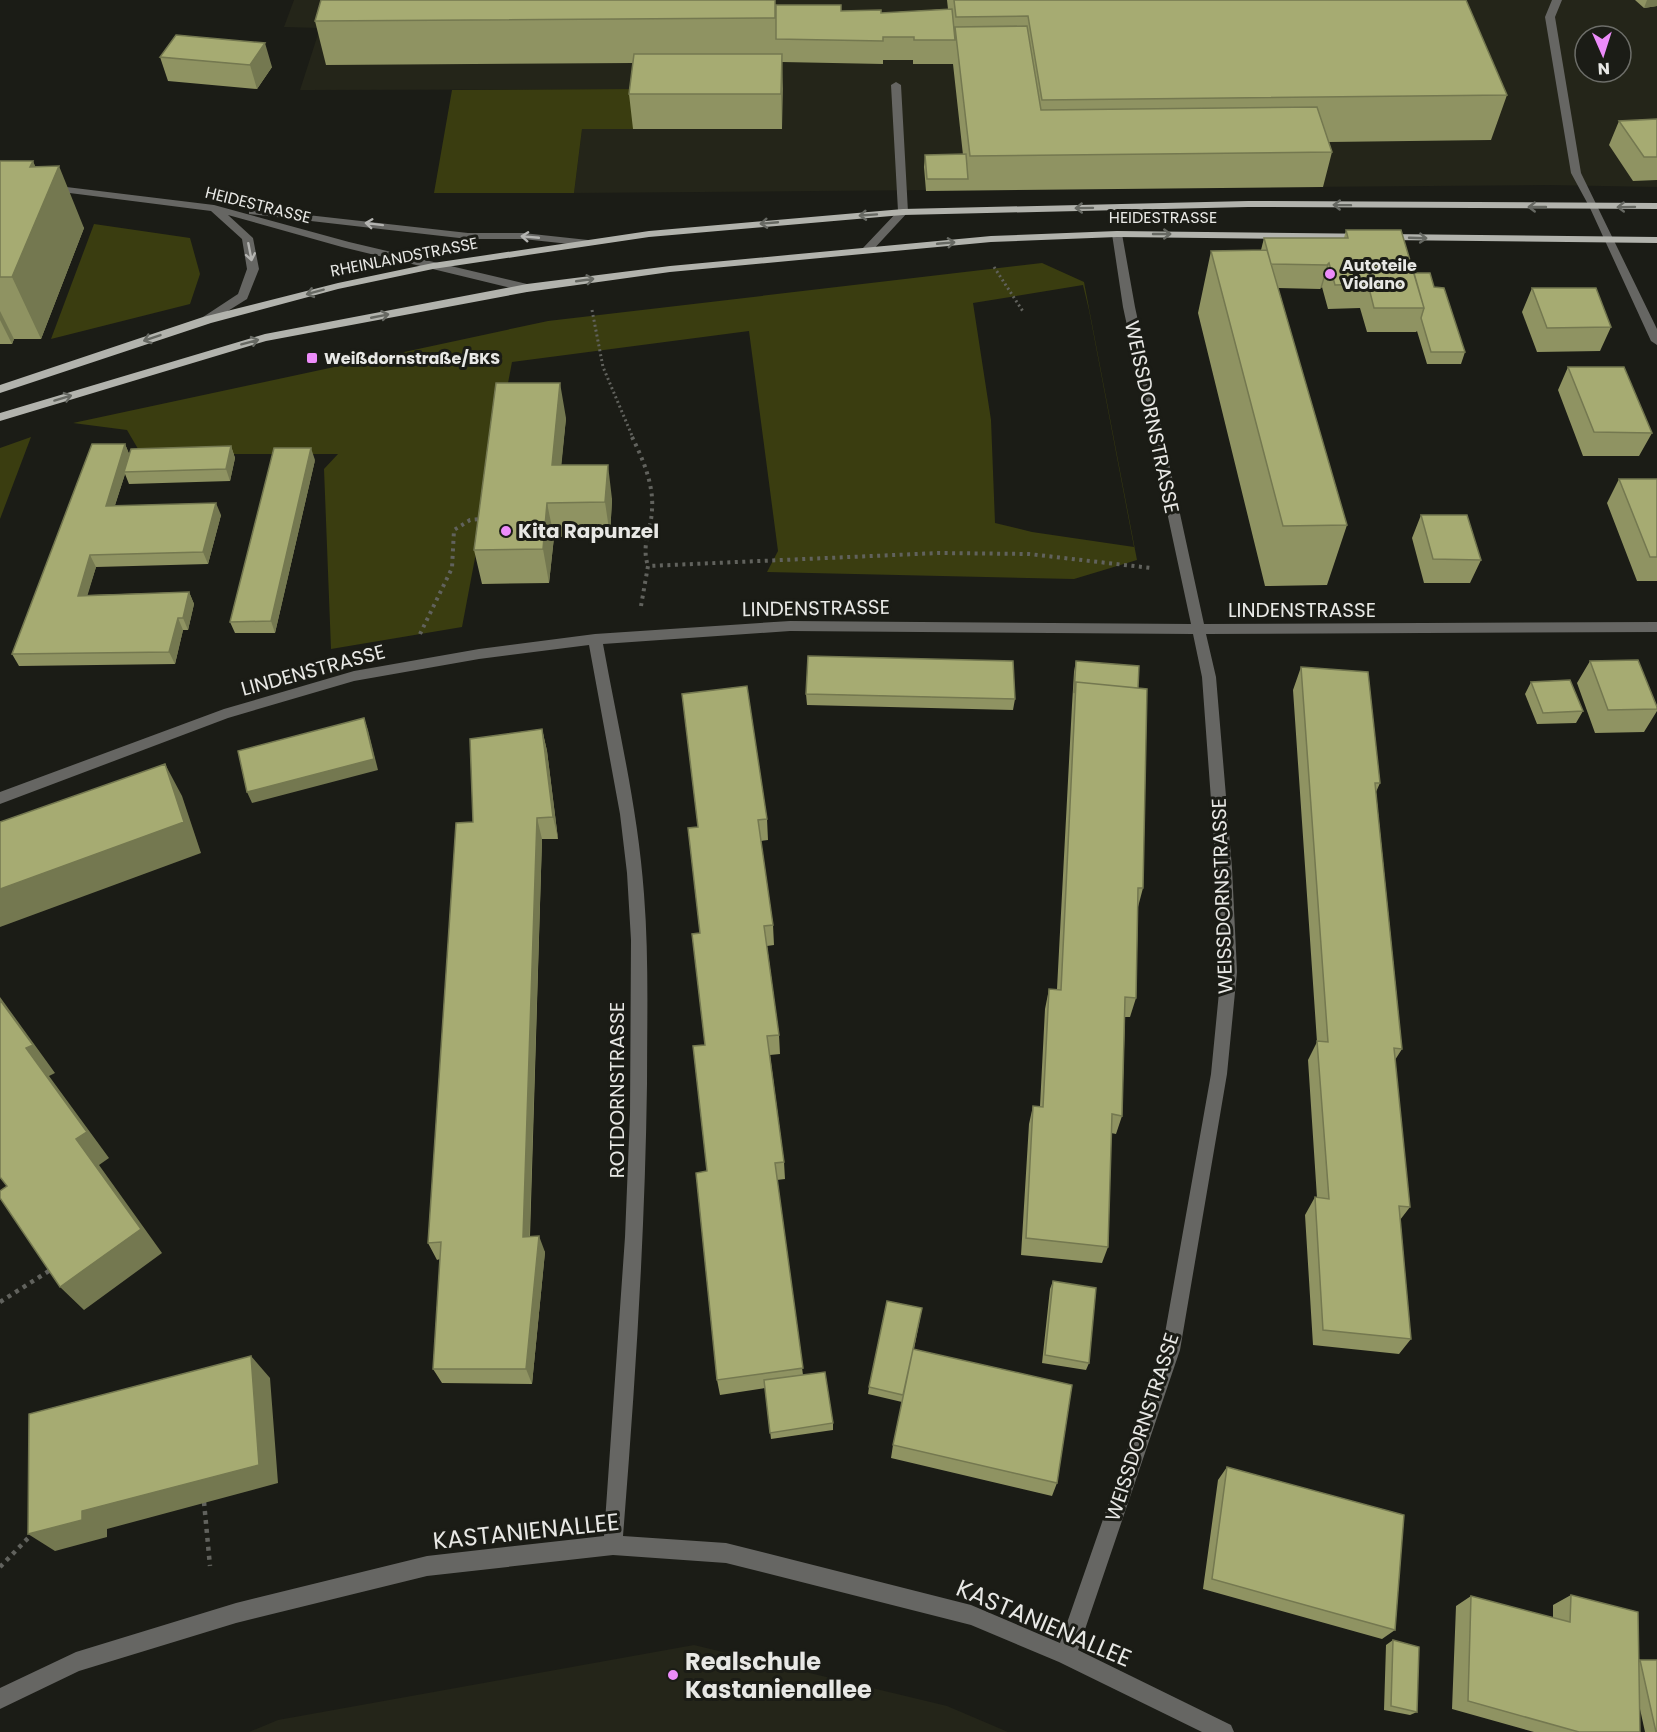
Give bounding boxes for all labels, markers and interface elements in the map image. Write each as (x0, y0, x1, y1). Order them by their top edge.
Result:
north arrow (1573, 24, 1633, 84)
text: N (1597, 57, 1610, 80)
street label: HEIDESTRASSE (203, 181, 313, 229)
one-way arrow (1332, 200, 1352, 211)
one-way arrow (1527, 201, 1547, 213)
one-way arrow (1617, 201, 1637, 213)
one-way arrow (1074, 202, 1094, 214)
street label: HEIDESTRASSE (1109, 206, 1217, 229)
one-way arrow (858, 210, 878, 221)
one-way arrow (364, 218, 384, 229)
one-way arrow (760, 218, 780, 229)
one-way arrow (1151, 228, 1171, 240)
street label: RHEINLANDSTRASSE (328, 231, 480, 283)
one-way arrow (521, 231, 540, 242)
one-way arrow (1408, 232, 1428, 244)
one-way arrow (936, 237, 955, 248)
one-way arrow (245, 242, 256, 261)
place label: Autoteile Violano (1342, 254, 1417, 295)
marker: Autoteile Violano (1323, 267, 1337, 281)
one-way arrow (575, 275, 595, 286)
one-way arrow (306, 287, 325, 298)
one-way arrow (369, 310, 389, 321)
street label: WEISSDORNSTRASSE (1118, 318, 1186, 516)
one-way arrow (143, 334, 162, 345)
one-way arrow (240, 336, 259, 347)
place label: Weißdornstraße/BKS (324, 347, 500, 370)
marker: Weißdornstraße/BKS (305, 351, 319, 365)
one-way arrow (53, 392, 72, 403)
place label: Kita Rapunzel (518, 517, 659, 545)
marker: Kita Rapunzel (499, 524, 513, 538)
street label: LINDENSTRASSE (742, 593, 890, 623)
street label: LINDENSTRASSE (1228, 596, 1376, 624)
street label: LINDENSTRASSE (238, 637, 388, 703)
street label: WEISSDORNSTRASSE (1205, 797, 1239, 995)
street label: ROTDORNSTRASSE (603, 1002, 631, 1178)
street label: WEISSDORNSTRASSE (1098, 1329, 1186, 1525)
street label: KASTANIENALLEE (431, 1505, 621, 1557)
street label: KASTANIENALLEE (951, 1571, 1137, 1675)
place label: Realschule Kastanienallee (685, 1645, 872, 1706)
marker: Realschule Kastanienallee (666, 1668, 680, 1682)

